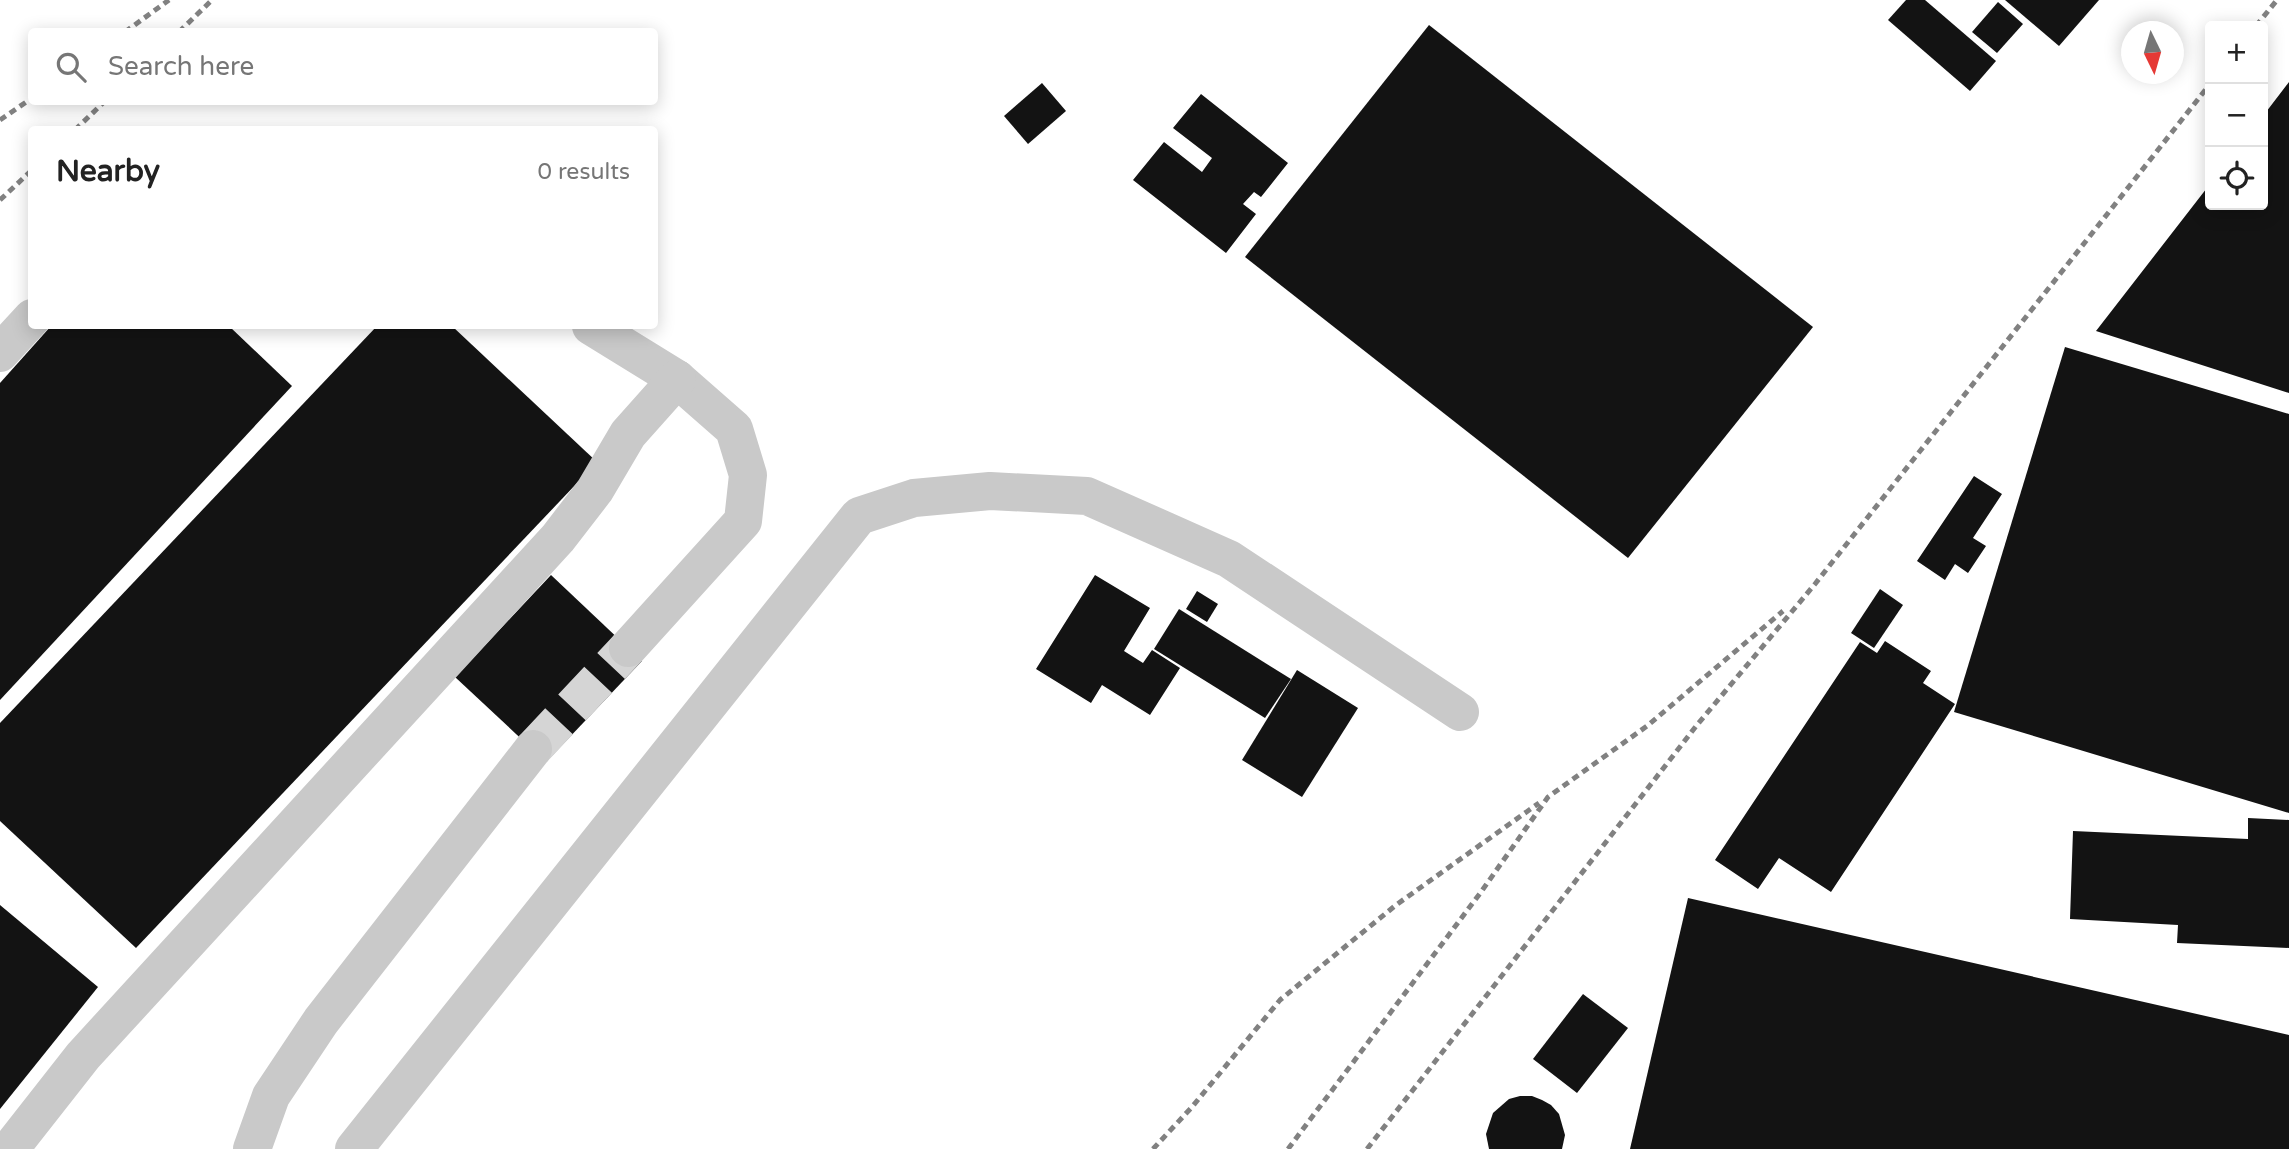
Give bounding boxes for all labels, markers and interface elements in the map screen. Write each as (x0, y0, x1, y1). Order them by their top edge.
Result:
north arrow (2121, 21, 2184, 84)
map controls (2205, 21, 2268, 210)
button: + (2205, 21, 2268, 84)
search box (28, 28, 658, 105)
icon: search (52, 48, 90, 86)
text: Search here (108, 51, 254, 82)
button: − (2205, 84, 2268, 147)
button: locate (2205, 147, 2268, 210)
text: Nearby (56, 153, 160, 190)
text: 0 results (537, 158, 630, 186)

